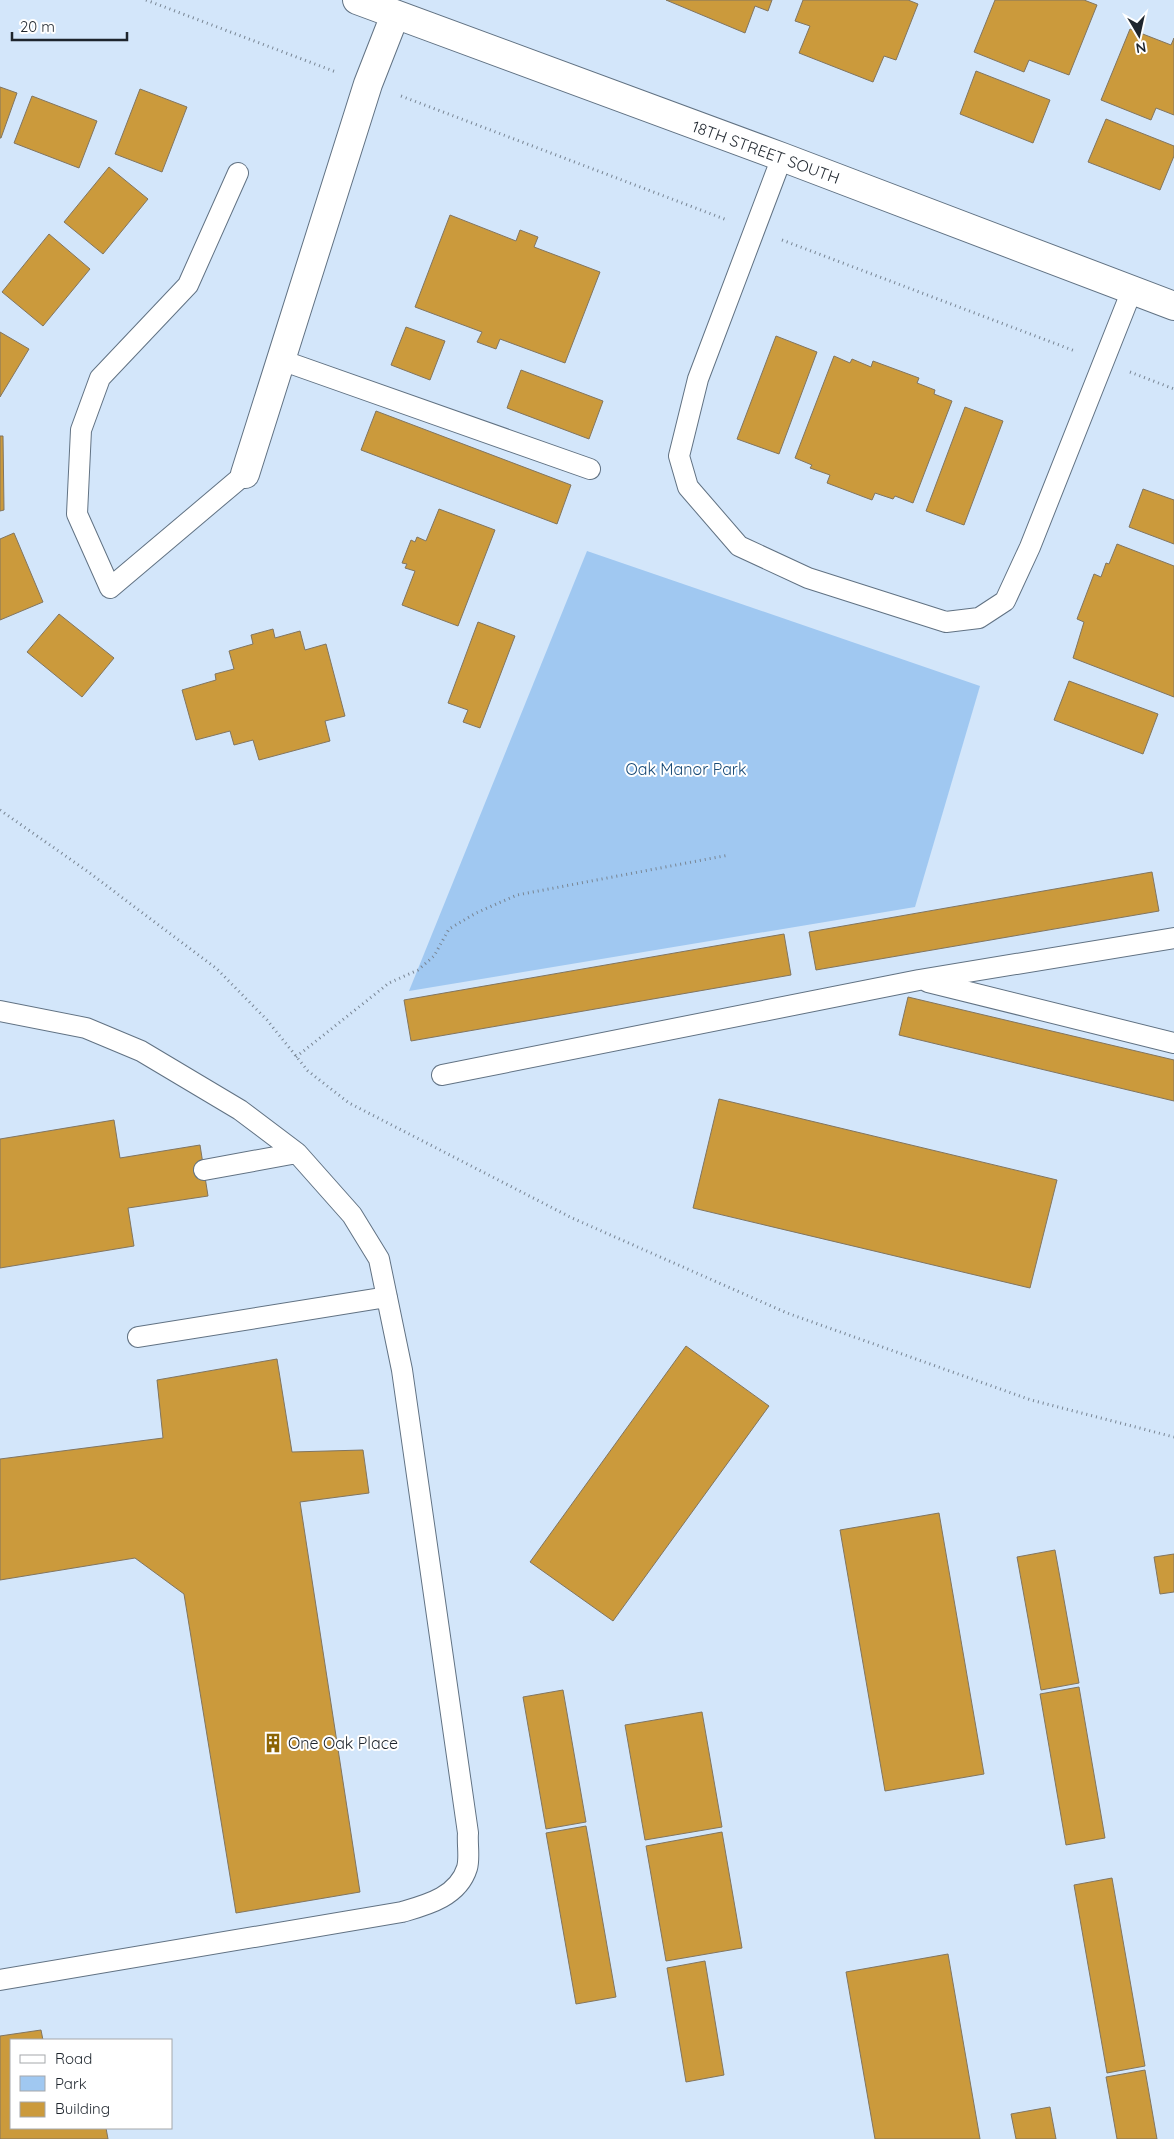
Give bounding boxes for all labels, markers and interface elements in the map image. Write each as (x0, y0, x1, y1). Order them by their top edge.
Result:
scale bar (12, 10, 128, 42)
north arrow (1114, 10, 1164, 60)
text: 20 m (20, 17, 55, 36)
text: N (1135, 38, 1148, 58)
street label: 18TH STREET SOUTH (689, 116, 843, 188)
park label: Oak Manor Park (625, 759, 747, 779)
building icon: One Oak Place (262, 1732, 284, 1754)
place label: One Oak Place (288, 1733, 398, 1753)
legend (10, 2039, 172, 2129)
text: Road (55, 2049, 92, 2068)
text: Park (55, 2074, 87, 2093)
text: Building (55, 2099, 110, 2118)

